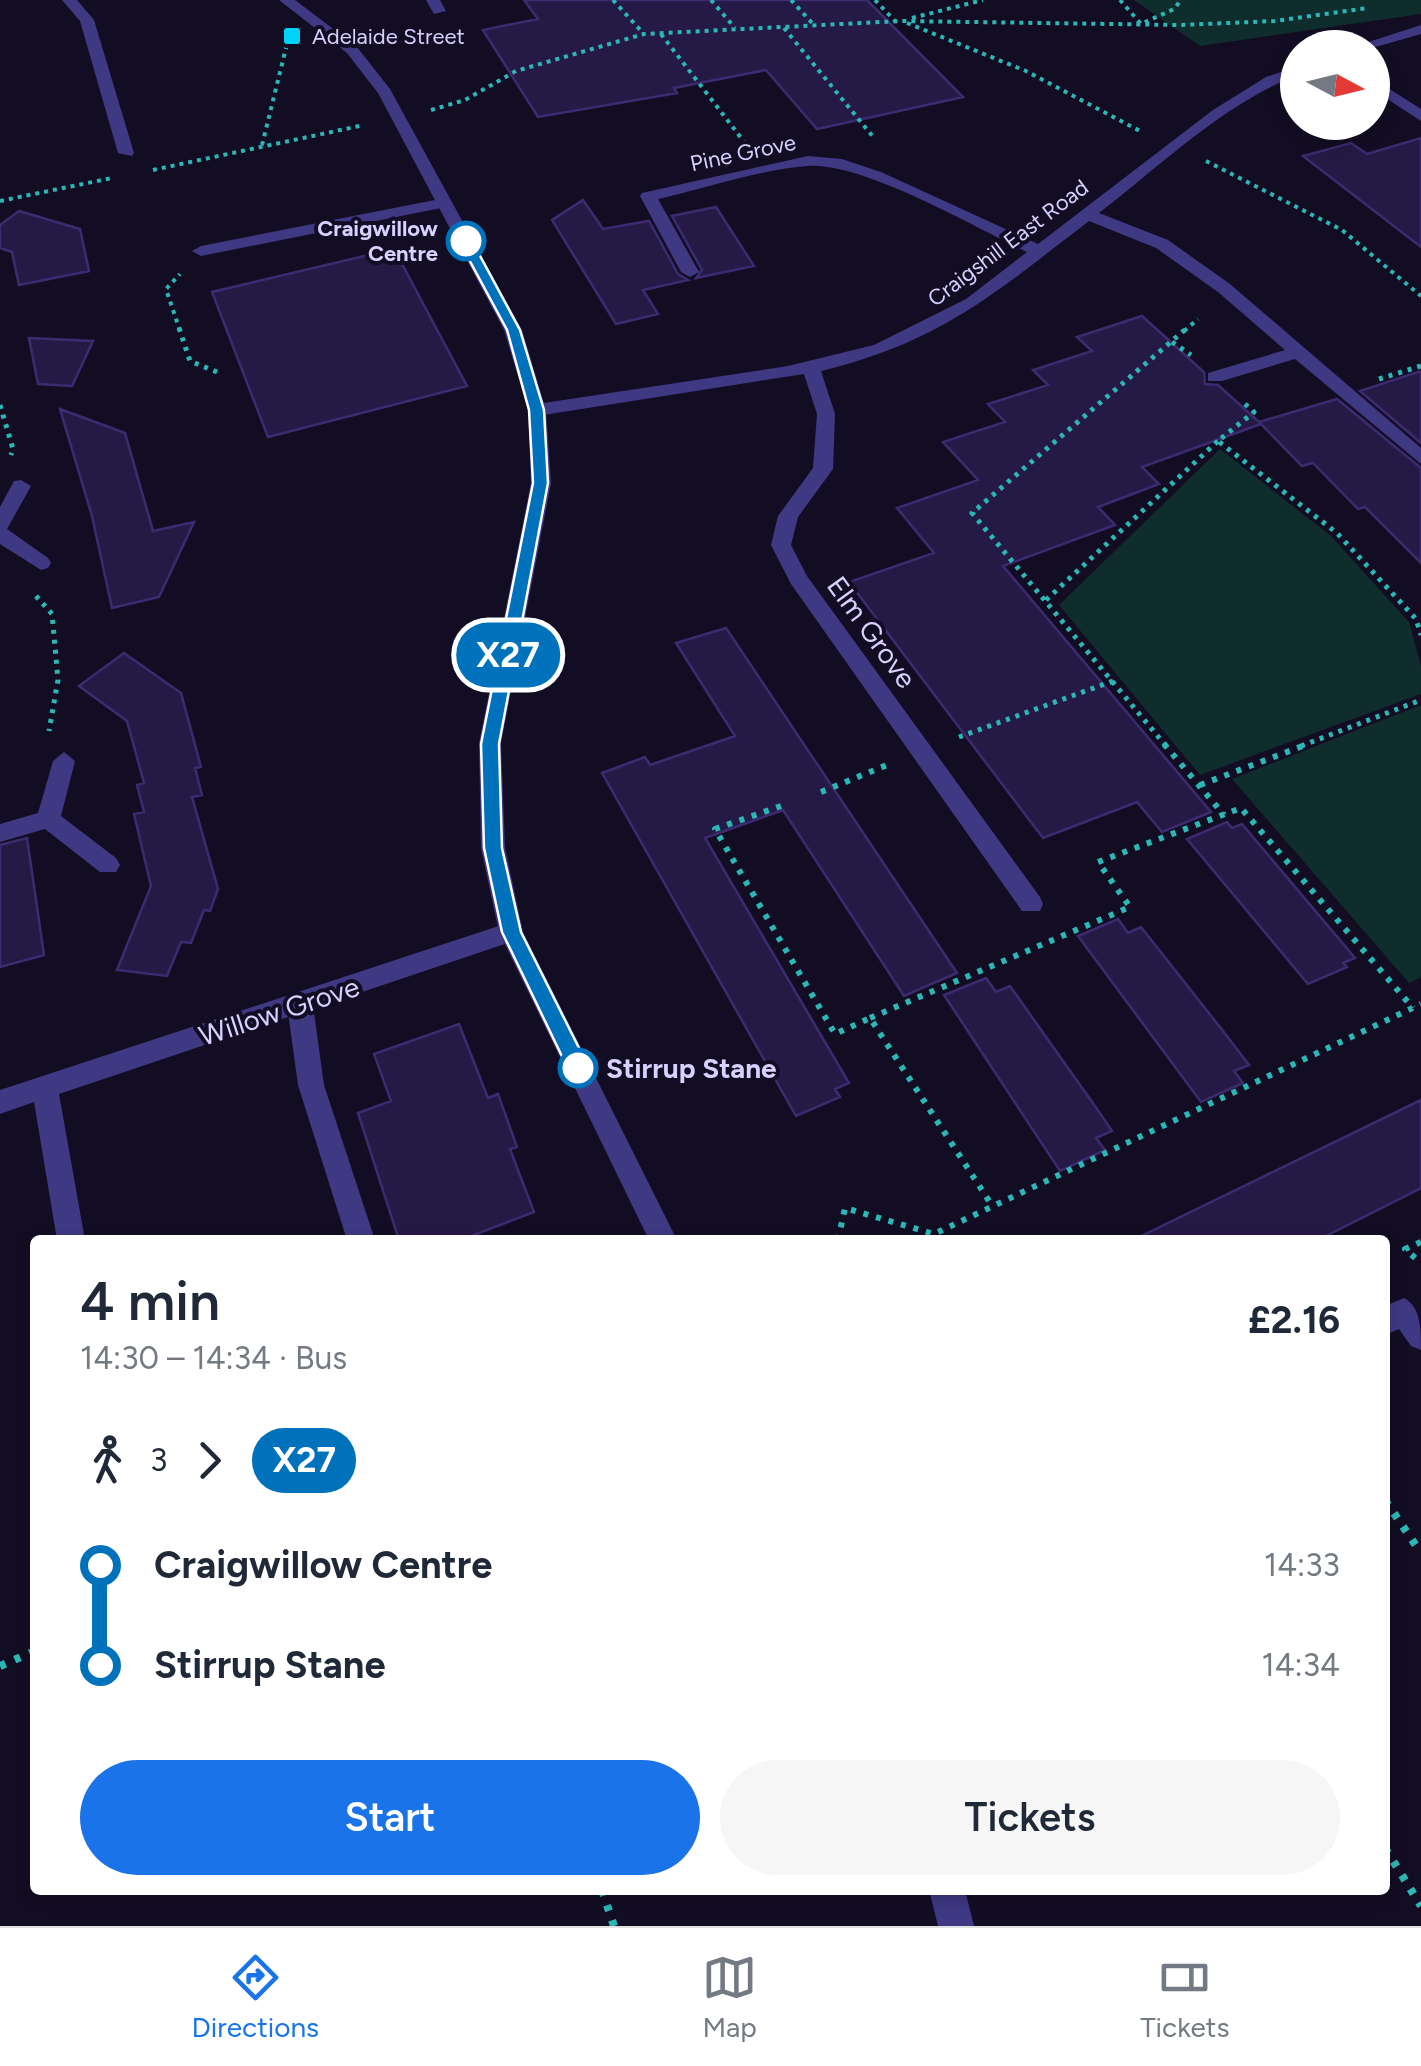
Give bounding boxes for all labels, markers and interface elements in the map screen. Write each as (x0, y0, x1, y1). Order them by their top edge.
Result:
place label: Adelaide Street (312, 23, 465, 50)
marker: Adelaide Street (281, 25, 303, 47)
north arrow (1280, 30, 1390, 140)
map controls (1280, 30, 1390, 140)
street label: Pine Grove (688, 129, 798, 177)
street label: Craigshill East Road (922, 174, 1094, 312)
place label: Craigwillow Centre (317, 215, 439, 267)
marker: Craigwillow Centre (447, 222, 485, 260)
street label: Elm Grove (820, 570, 924, 694)
line badge: X27 (450, 622, 566, 688)
text: X27 (476, 634, 540, 676)
street label: Willow Grove (195, 969, 363, 1053)
marker: Stirrup Stane (559, 1049, 597, 1087)
place label: Stirrup Stane (606, 1051, 777, 1085)
text: 4 min (80, 1268, 220, 1334)
text: £2.16 (1248, 1297, 1340, 1343)
text: 14:30 – 14:34 · Bus (80, 1339, 347, 1377)
icon: walk (80, 1433, 135, 1488)
icon: forward (182, 1433, 237, 1488)
text: X27 (272, 1439, 336, 1481)
text: 3 (150, 1441, 167, 1479)
text: Craigwillow Centre (154, 1542, 492, 1588)
text: 14:33 (1264, 1546, 1340, 1584)
text: Stirrup Stane (154, 1642, 385, 1688)
text: 14:34 (1262, 1646, 1340, 1684)
button: Start (80, 1760, 700, 1875)
button: Tickets (720, 1760, 1340, 1875)
tab: Directions (192, 1950, 319, 2044)
tab: Map (702, 1950, 757, 2044)
tab: Tickets (1140, 1950, 1229, 2044)

